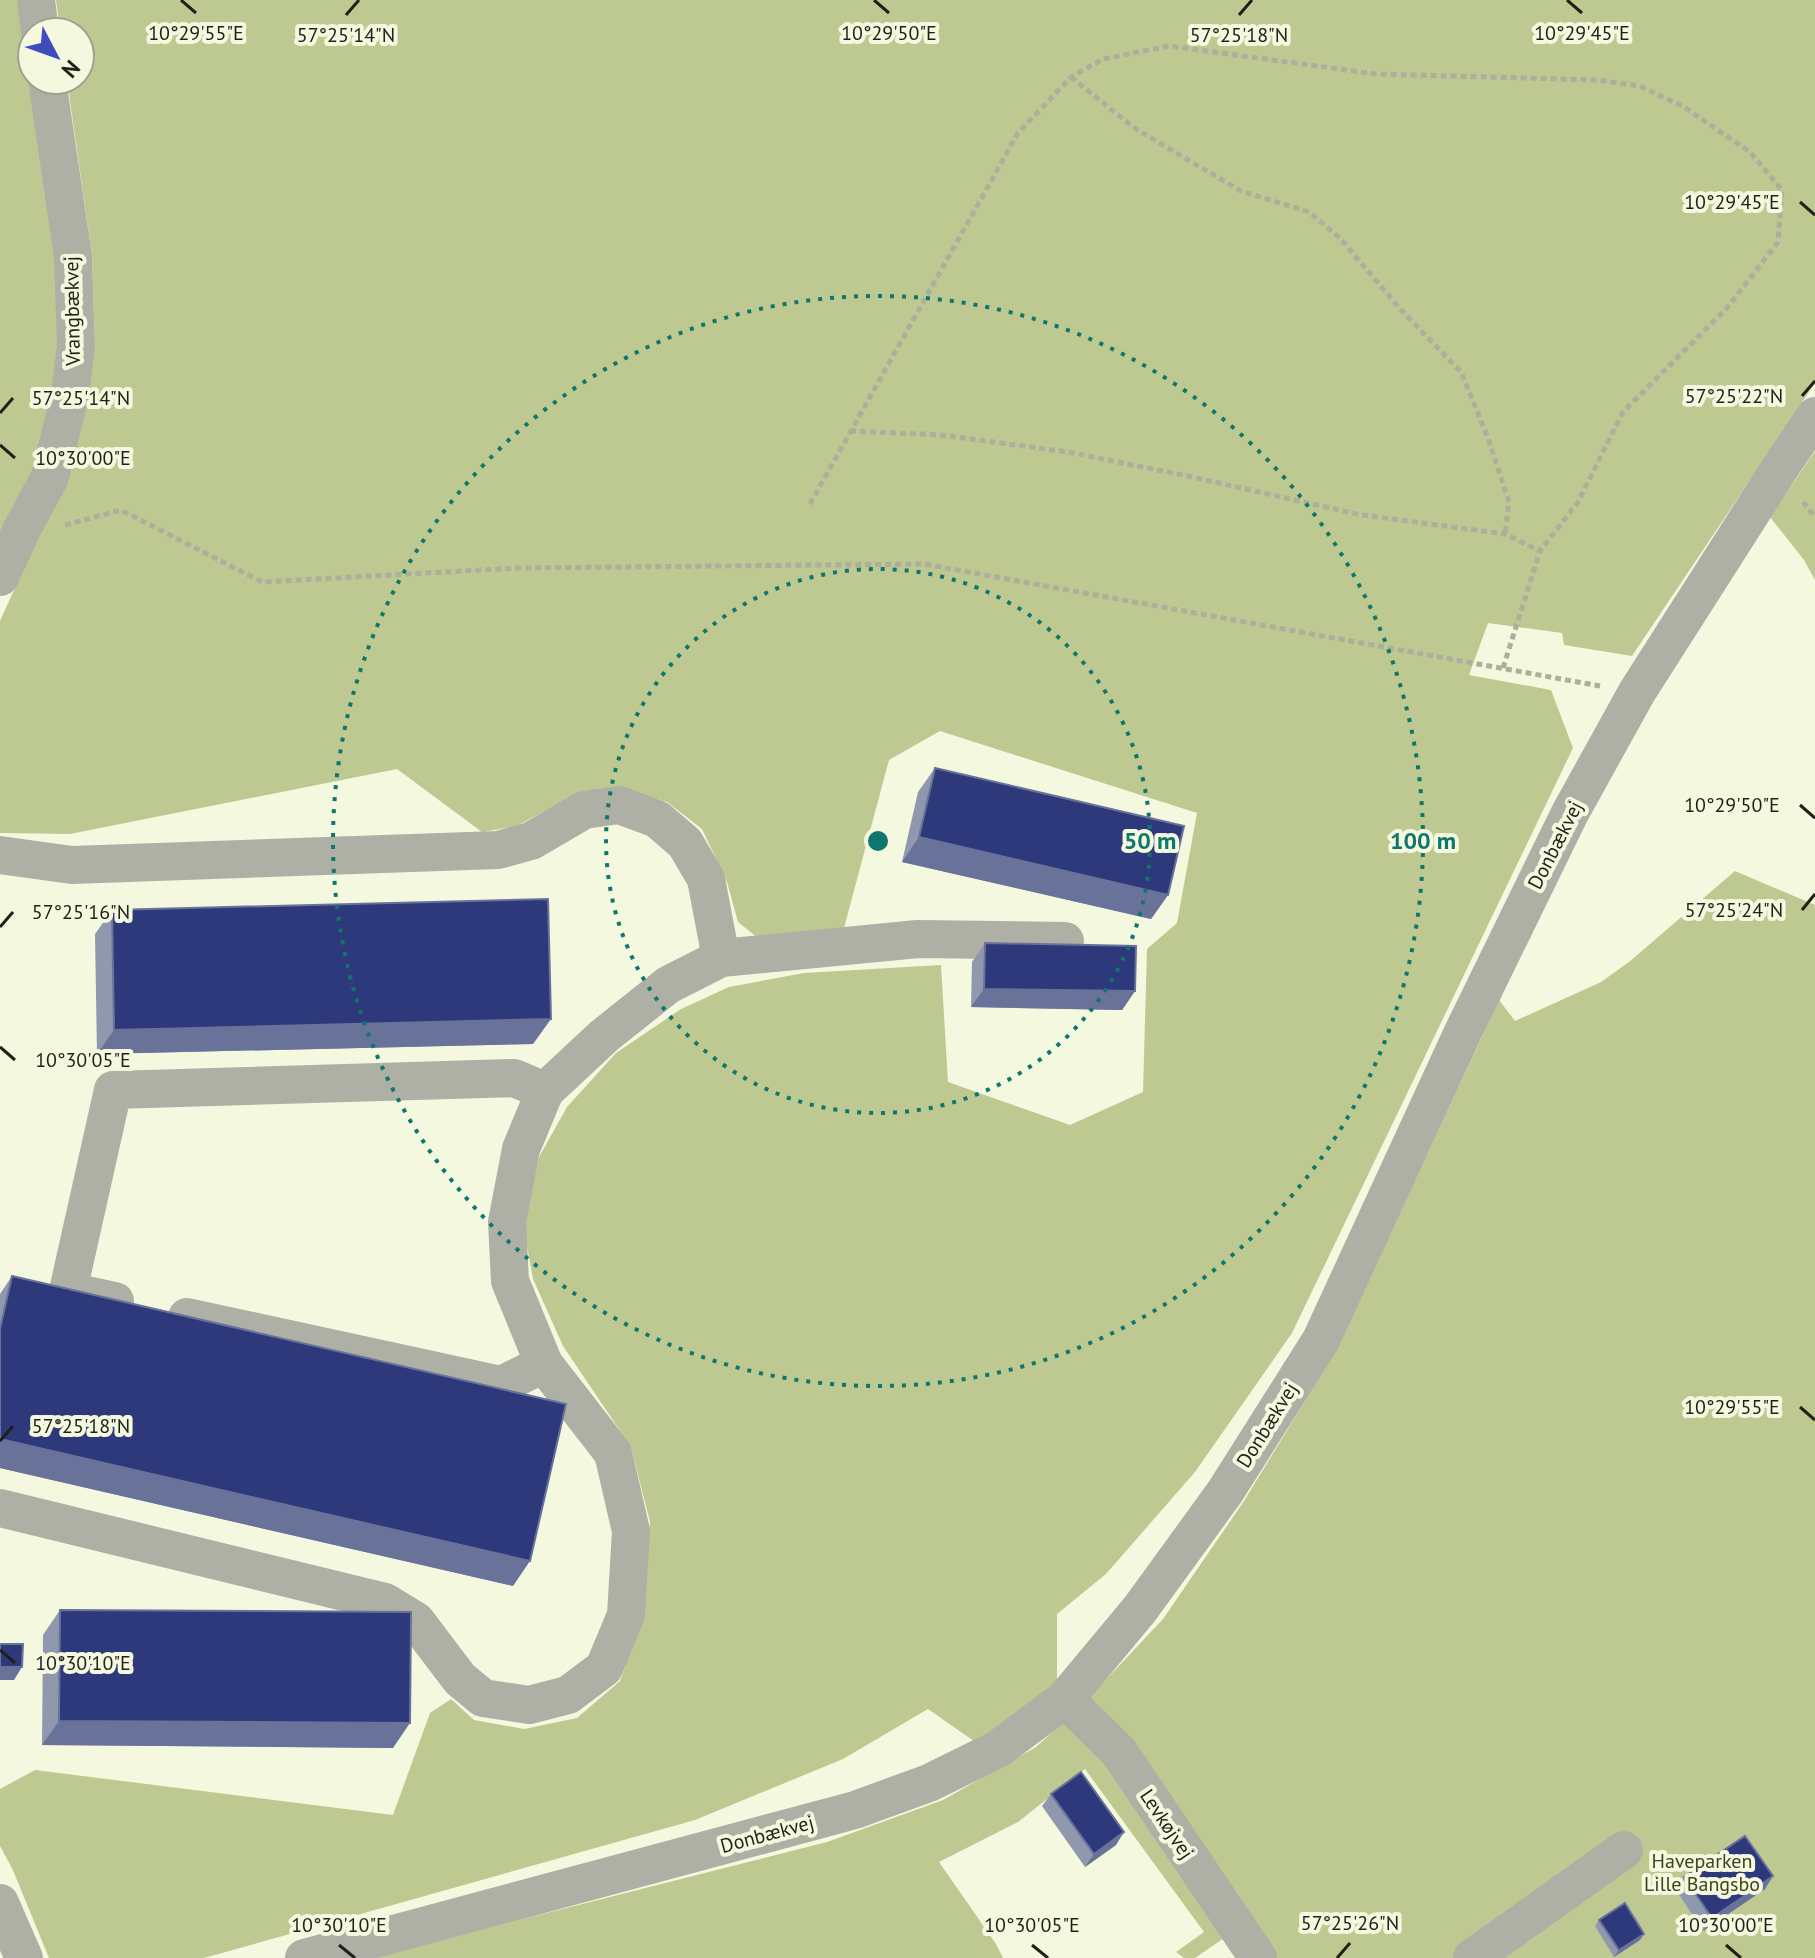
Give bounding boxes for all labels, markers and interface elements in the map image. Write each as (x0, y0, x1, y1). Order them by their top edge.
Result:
north arrow (16, 16, 96, 96)
text: 10°29'55"E (148, 20, 244, 46)
text: 10°29'50"E (841, 20, 937, 46)
text: 10°29'45"E (1534, 20, 1630, 46)
text: 57°25'14"N (297, 22, 395, 48)
text: 57°25'18"N (1190, 22, 1288, 48)
text: N (56, 54, 86, 84)
text: 10°29'45"E (1684, 189, 1780, 215)
street label: Vrangbækvej (58, 256, 86, 367)
text: 57°25'22"N (1685, 383, 1783, 409)
text: 57°25'14"N (32, 385, 130, 411)
text: 10°30'00"E (35, 445, 131, 471)
text: 10°29'50"E (1684, 792, 1780, 818)
street label: Donbækvej (1522, 796, 1588, 894)
text: 50 m (1124, 825, 1176, 856)
text: 100 m (1390, 825, 1456, 856)
centre of rings (864, 827, 892, 855)
text: 57°25'24"N (1685, 897, 1783, 923)
text: 57°25'16"N (32, 899, 130, 925)
text: 10°30'05"E (35, 1047, 131, 1073)
street label: Donbækvej (1231, 1377, 1303, 1473)
text: 10°29'55"E (1684, 1394, 1780, 1420)
text: 57°25'18"N (32, 1413, 130, 1439)
text: 10°30'10"E (35, 1650, 131, 1676)
street label: Levkøjvej (1134, 1784, 1200, 1864)
street label: Donbækvej (717, 1809, 817, 1859)
park label: Haveparken Lille Bangsbo (1644, 1848, 1760, 1897)
text: 57°25'26"N (1301, 1910, 1399, 1936)
text: 10°30'10"E (291, 1912, 387, 1938)
text: 10°30'05"E (984, 1912, 1080, 1938)
text: 10°30'00"E (1678, 1912, 1774, 1938)

